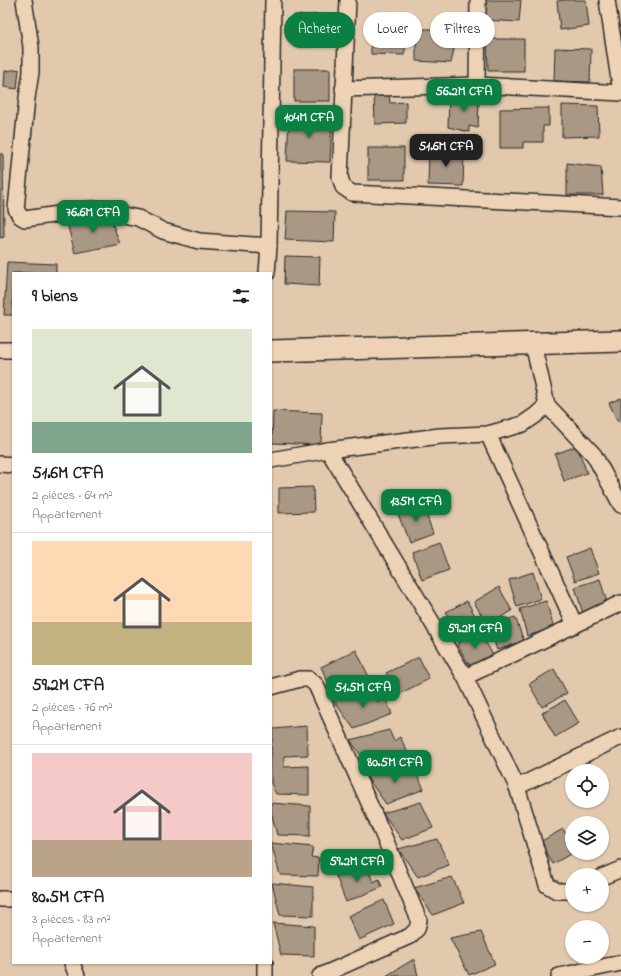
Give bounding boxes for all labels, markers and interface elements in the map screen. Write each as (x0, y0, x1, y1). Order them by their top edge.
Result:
chip: Acheter (284, 12, 355, 48)
chip: Louer (363, 12, 422, 48)
chip: Filtres (430, 12, 495, 48)
pin: 56.2M CFA (418, 79, 510, 113)
text: 56.2M CFA (436, 82, 492, 101)
pin: 104M CFA (268, 105, 350, 139)
text: 104M CFA (284, 108, 334, 127)
pin: 51.6M CFA (400, 134, 492, 168)
text: 51.6M CFA (419, 137, 473, 156)
pin: 76.6M CFA (47, 200, 139, 234)
text: 76.6M CFA (66, 203, 120, 222)
text: 9 biens (32, 284, 78, 309)
icon: filters (230, 285, 252, 307)
icon: home (106, 355, 178, 427)
text: 51.6M CFA (32, 461, 103, 486)
text: 2 pièces · 64 m² (32, 486, 113, 505)
pin: 135M CFA (375, 489, 457, 523)
text: 135M CFA (390, 492, 442, 511)
text: Appartement (32, 505, 102, 524)
icon: home (106, 567, 178, 639)
pin: 59.2M CFA (429, 616, 521, 650)
text: 59.2M CFA (447, 619, 503, 638)
text: 59.2M CFA (32, 673, 104, 698)
pin: 51.5M CFA (317, 675, 409, 709)
text: 51.5M CFA (335, 678, 391, 697)
text: 2 pièces · 76 m² (32, 698, 113, 717)
text: Appartement (32, 717, 102, 736)
pin: 80.5M CFA (349, 750, 441, 784)
text: 80.5M CFA (367, 753, 423, 772)
map controls (565, 764, 609, 964)
button: locate (565, 764, 609, 808)
icon: home (106, 779, 178, 851)
button: layers (565, 816, 609, 860)
pin: 59.2M CFA (311, 849, 403, 883)
text: 59.2M CFA (329, 852, 385, 871)
button: + (565, 868, 609, 912)
text: 80.5M CFA (32, 885, 104, 910)
text: 3 pièces · 83 m² (32, 910, 111, 929)
button: − (565, 920, 609, 964)
text: Appartement (32, 929, 102, 948)

